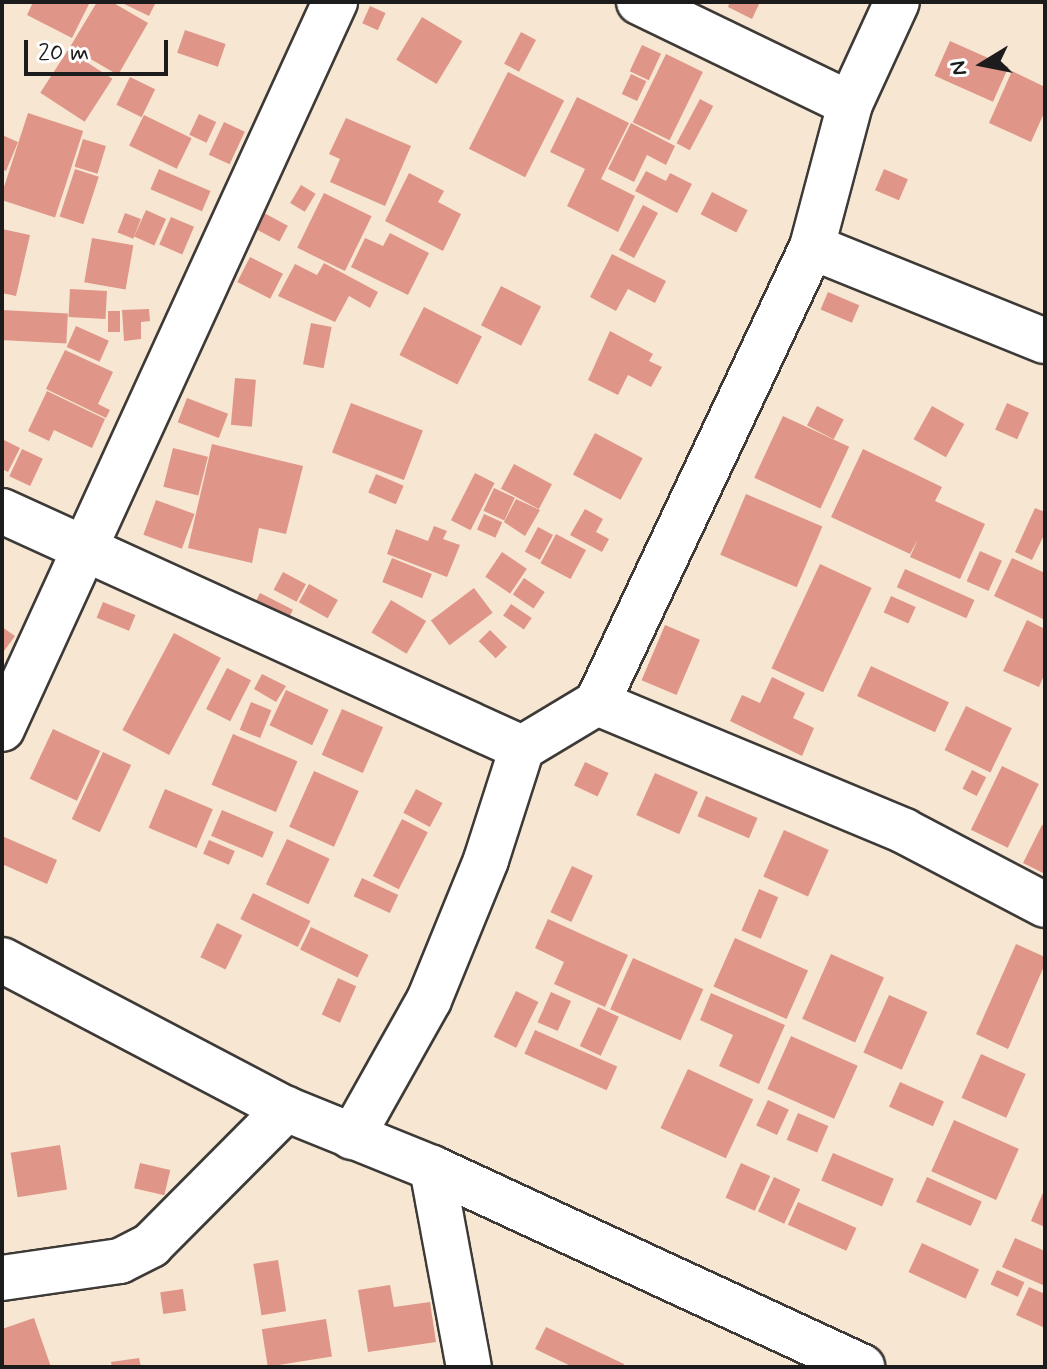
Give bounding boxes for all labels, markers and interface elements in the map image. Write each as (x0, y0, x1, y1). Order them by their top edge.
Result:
scale bar (28, 24, 172, 74)
north arrow (943, 24, 1023, 104)
text: 20 m (38, 38, 89, 69)
text: N (944, 59, 974, 78)

